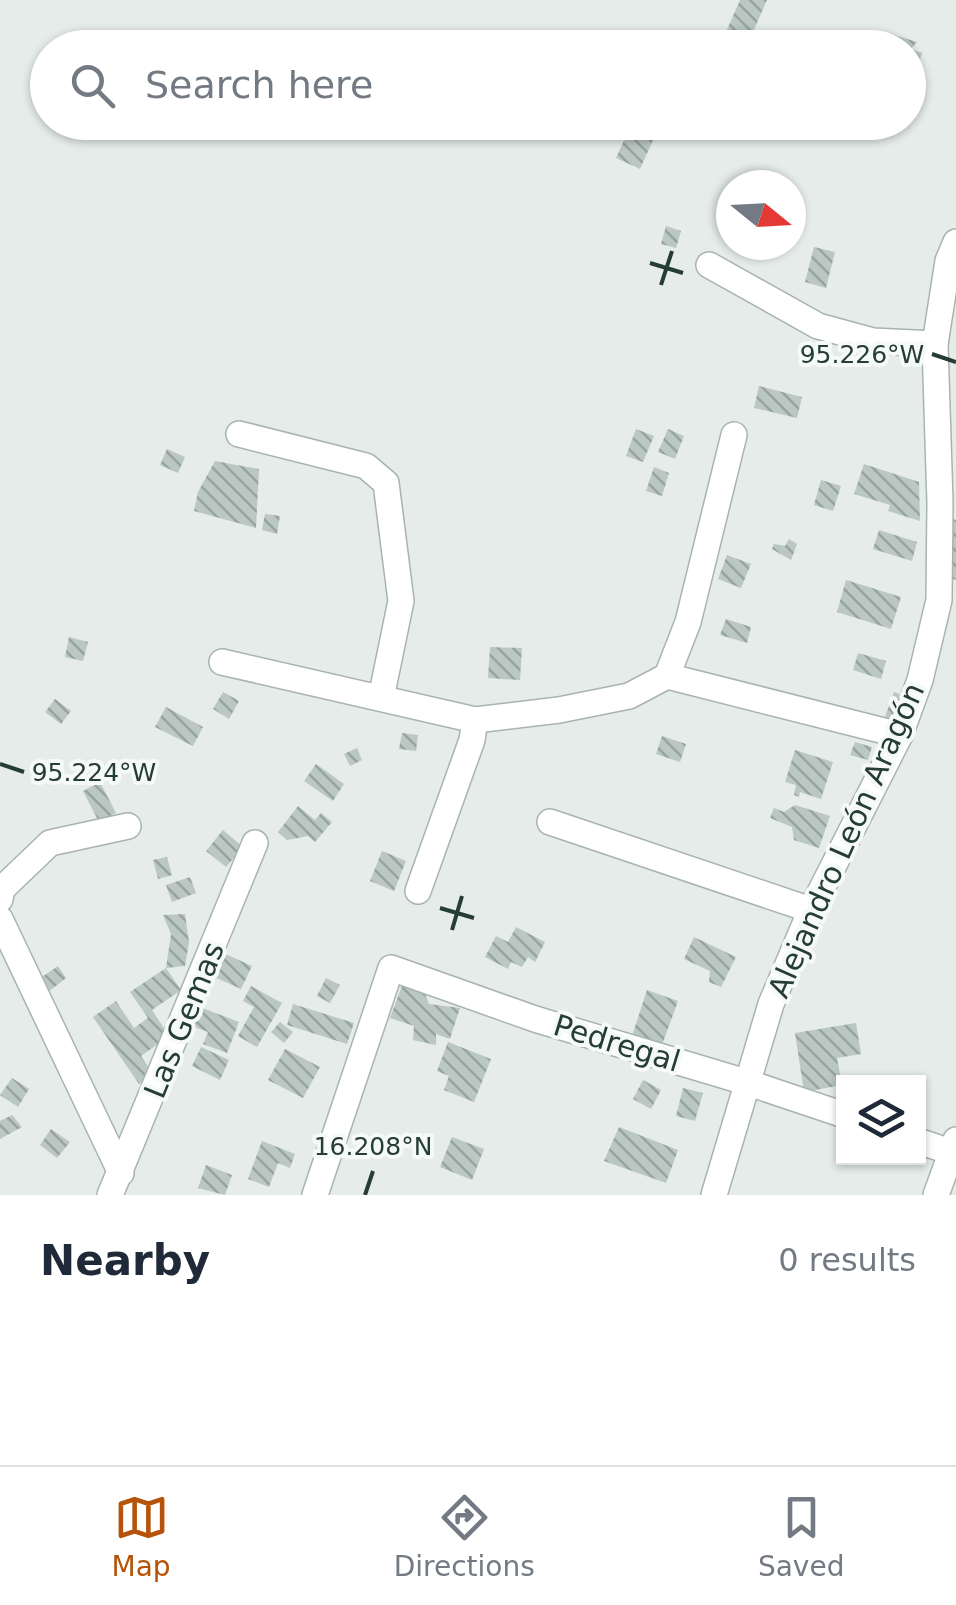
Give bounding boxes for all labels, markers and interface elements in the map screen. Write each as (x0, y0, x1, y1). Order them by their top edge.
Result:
search box (30, 30, 926, 140)
icon: search (65, 58, 120, 113)
text: Search here (145, 63, 373, 107)
north arrow (716, 170, 806, 260)
text: 95.226°W (800, 340, 924, 369)
street label: Alejandro León Aragón (761, 677, 931, 1003)
text: 95.224°W (32, 758, 156, 787)
street label: Las Gemas (137, 937, 231, 1103)
street label: Pedregal (550, 1007, 684, 1079)
map controls (836, 1075, 926, 1165)
button: layers (836, 1075, 926, 1165)
text: 16.208°N (314, 1132, 432, 1161)
text: Nearby (40, 1236, 210, 1285)
text: 0 results (778, 1241, 916, 1279)
tab: Map (112, 1490, 171, 1583)
tab: Directions (394, 1490, 535, 1583)
tab: Saved (758, 1490, 844, 1583)

